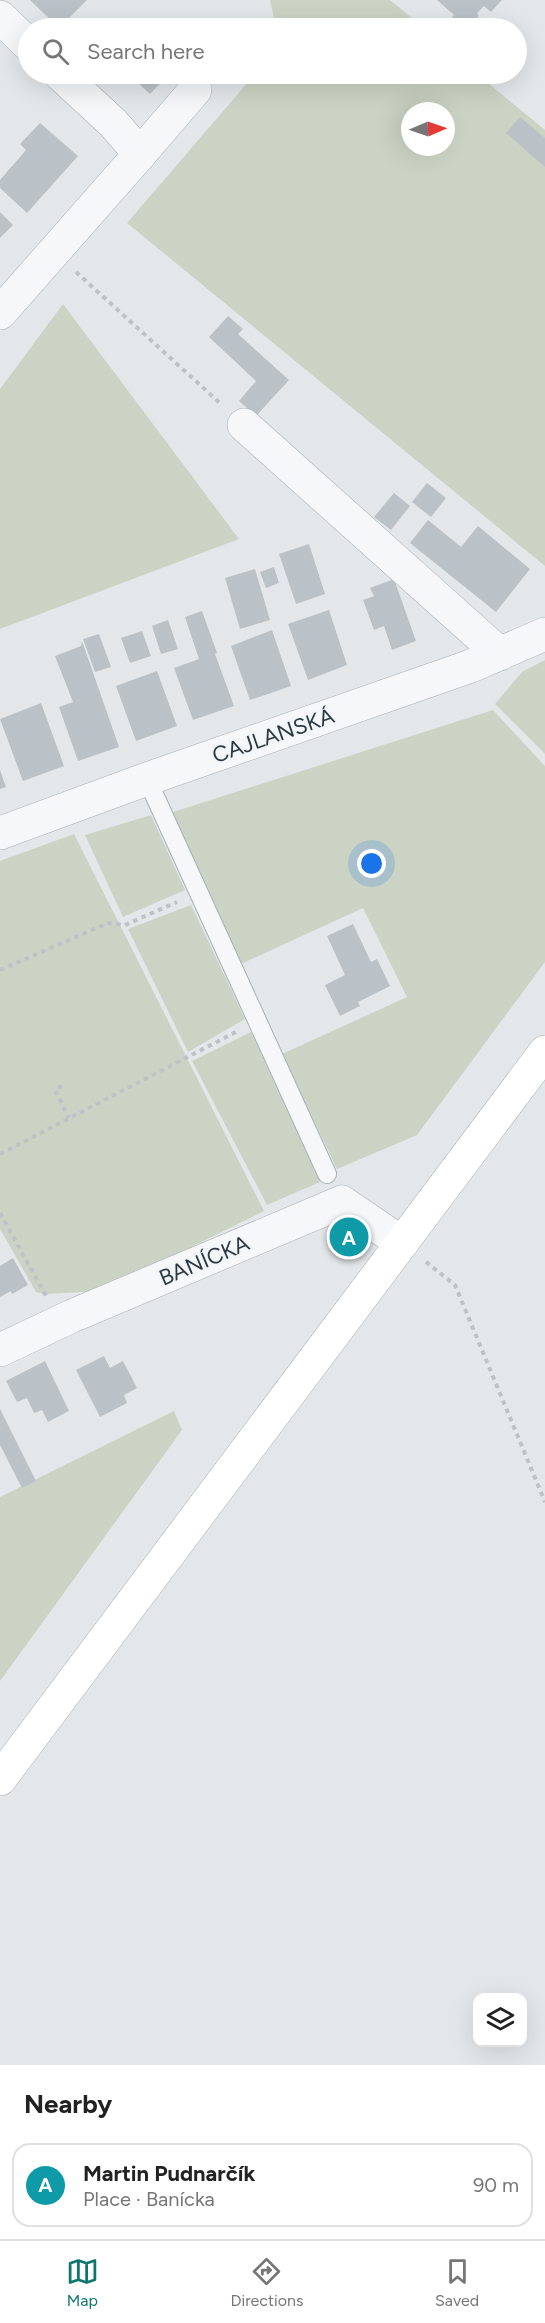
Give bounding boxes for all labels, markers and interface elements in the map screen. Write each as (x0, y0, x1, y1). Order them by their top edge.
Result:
search box (18, 18, 527, 84)
icon: search (39, 35, 72, 68)
text: Search here (87, 38, 205, 65)
north arrow (401, 102, 455, 156)
street label: CAJLANSKÁ (209, 702, 338, 769)
your location (357, 849, 386, 878)
pin: A (330, 1214, 368, 1260)
street label: BANÍCKA (155, 1229, 254, 1292)
map controls (473, 1993, 527, 2047)
button: layers (473, 1993, 527, 2047)
text: Nearby (24, 2088, 112, 2120)
text: Martin Pudnarčík (83, 2160, 255, 2187)
text: A (38, 2173, 53, 2197)
text: 90 m (473, 2173, 519, 2197)
text: Place · Banícka (83, 2187, 215, 2211)
tab: Map (66, 2255, 99, 2310)
tab: Directions (230, 2255, 303, 2310)
tab: Saved (435, 2255, 479, 2310)

